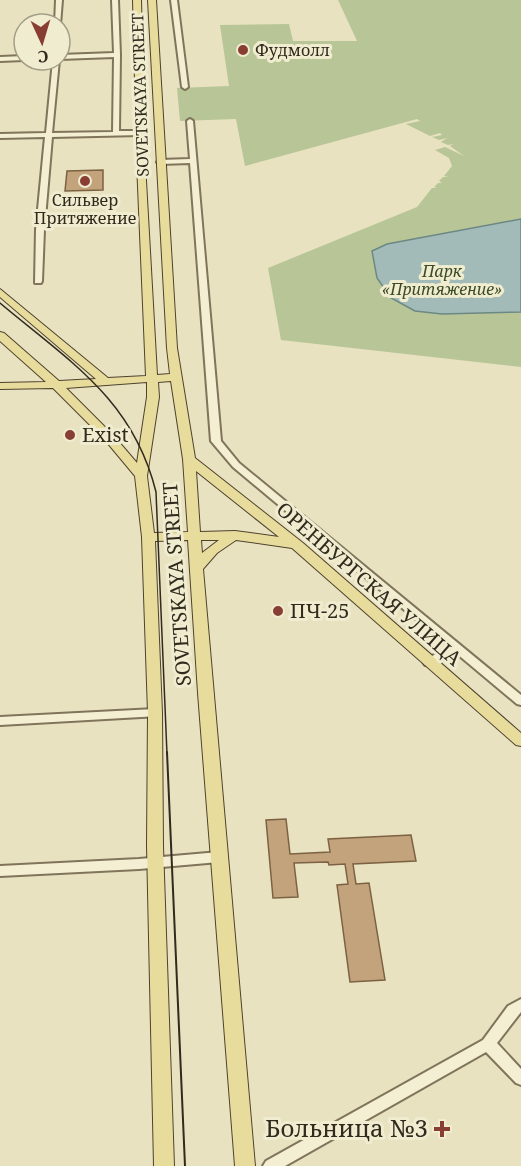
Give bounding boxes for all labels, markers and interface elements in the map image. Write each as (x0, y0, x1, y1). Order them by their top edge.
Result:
north arrow (12, 12, 72, 72)
street label: SOVETSKAYA STREET (126, 13, 154, 177)
place label: Фудмолл (255, 39, 330, 61)
marker: Фудмолл (236, 43, 250, 57)
text: С (37, 46, 49, 68)
marker: Сильвер Притяжение (78, 174, 92, 188)
place label: Сильвер Притяжение (34, 189, 136, 229)
park label: Парк «Притяжение» (382, 260, 502, 300)
place label: Exist (82, 421, 128, 448)
marker: Exist (63, 428, 77, 442)
street label: SOVETSKAYA STREET (156, 481, 197, 687)
street label: ОРЕНБУРГСКАЯ УЛИЦА (271, 496, 468, 672)
place label: ПЧ-25 (290, 597, 349, 624)
marker: ПЧ-25 (271, 604, 285, 618)
place label: Больница №3 (265, 1111, 428, 1144)
marker: Больница №3 (433, 1120, 451, 1138)

